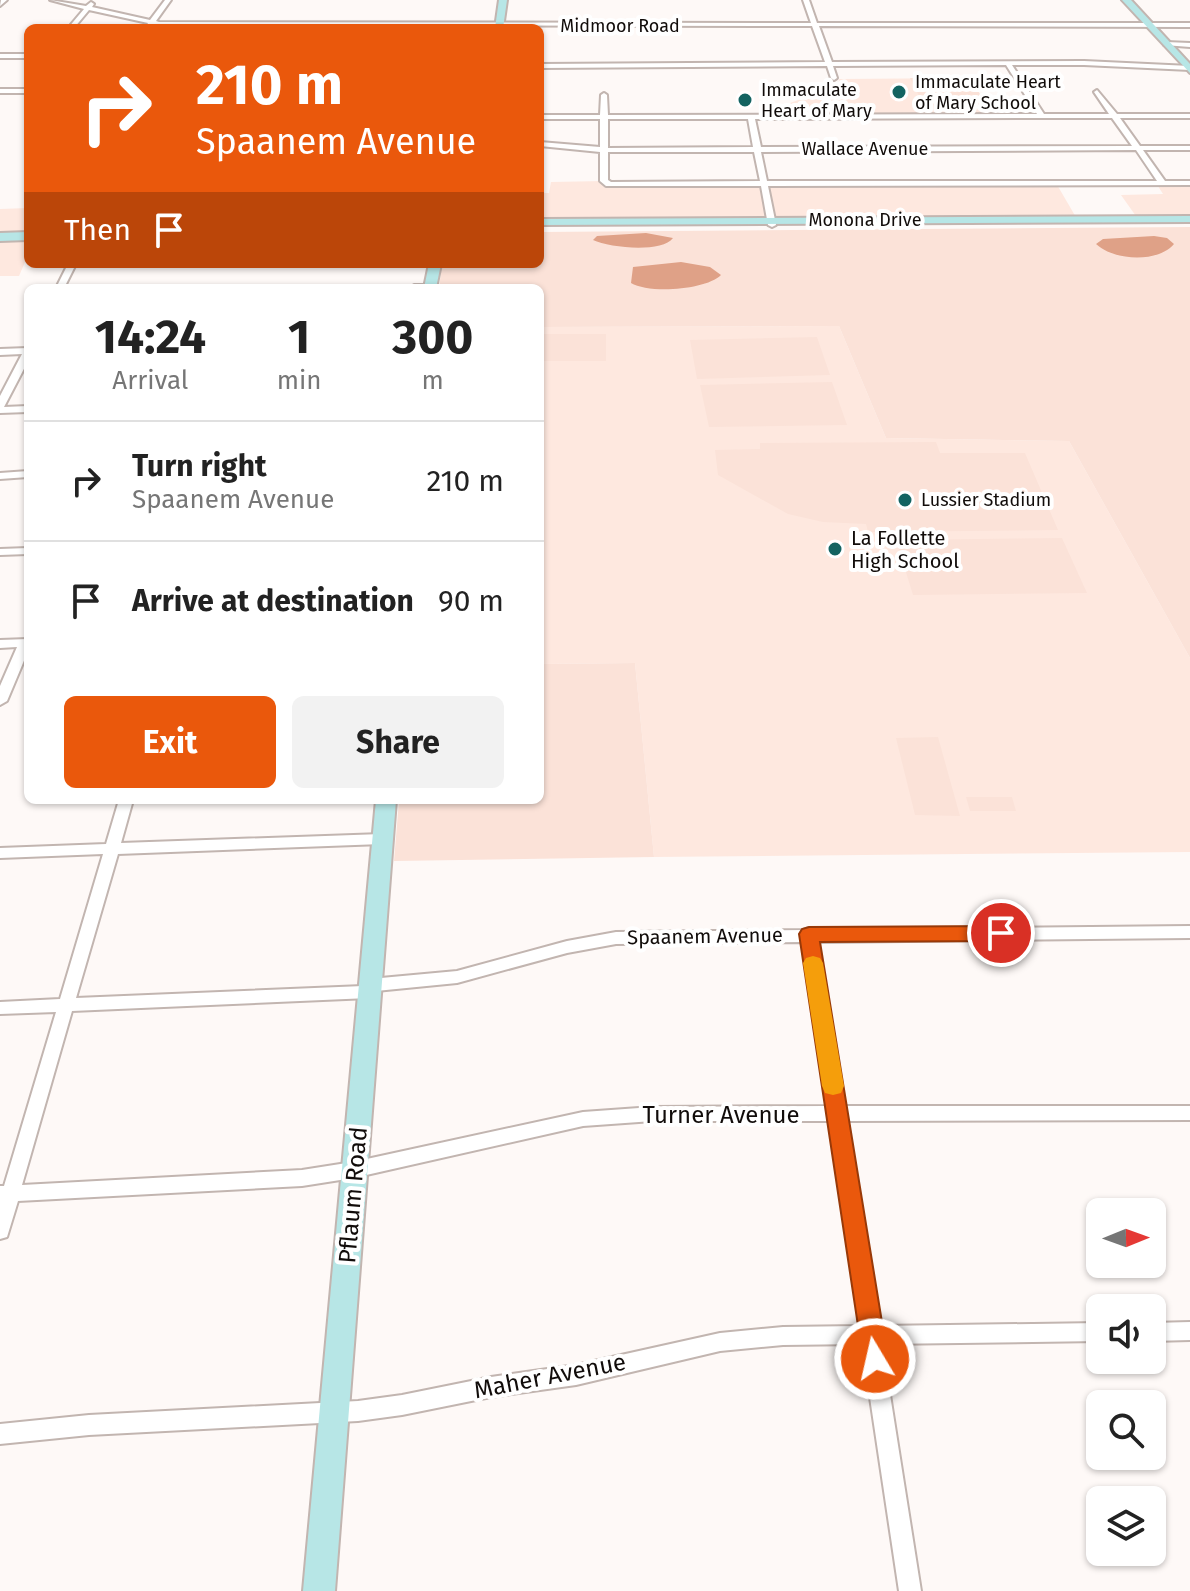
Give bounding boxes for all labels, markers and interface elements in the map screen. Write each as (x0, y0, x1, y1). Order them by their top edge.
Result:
street label: Midmoor Road (560, 15, 680, 37)
text: 210 m (196, 52, 343, 119)
icon: right (64, 56, 168, 160)
place label: Immaculate Heart of Mary School (915, 71, 1061, 114)
place label: Immaculate Heart of Mary (761, 79, 872, 122)
marker: Immaculate Heart of Mary School (890, 83, 908, 101)
marker: Immaculate Heart of Mary (736, 91, 754, 109)
text: Spaanem Avenue (196, 120, 476, 164)
street label: Wallace Avenue (802, 138, 928, 160)
icon: arrive (147, 208, 191, 252)
street label: Monona Drive (809, 209, 921, 231)
text: Then (64, 212, 131, 248)
text: 14:24 (95, 308, 206, 366)
text: 1 (288, 308, 310, 366)
text: 300 (392, 308, 473, 366)
text: Arrival (112, 365, 188, 396)
text: min (277, 365, 322, 396)
text: m (422, 365, 444, 396)
text: Turn right (132, 448, 267, 484)
icon: right (64, 459, 108, 503)
text: 210 m (427, 463, 504, 499)
text: Spaanem Avenue (132, 484, 334, 515)
place label: Lussier Stadium (921, 489, 1051, 511)
marker: Lussier Stadium (896, 491, 914, 509)
place label: La Follette High School (851, 526, 959, 573)
marker: La Follette High School (826, 540, 844, 558)
icon: arrive (64, 579, 108, 623)
text: Arrive at destination (132, 583, 414, 619)
text: 90 m (438, 583, 504, 619)
button: Exit (64, 696, 276, 788)
button: Share (292, 696, 504, 788)
pin (967, 899, 1035, 967)
icon: arrive (979, 911, 1023, 955)
street label: Spaanem Avenue (627, 923, 783, 949)
street label: Turner Avenue (642, 1101, 800, 1129)
street label: Pflaum Road (333, 1125, 373, 1265)
north arrow (1086, 1198, 1166, 1278)
map controls (1086, 1198, 1166, 1566)
button: sound (1086, 1294, 1166, 1374)
position arrow (833, 1317, 917, 1401)
street label: Maher Avenue (472, 1348, 628, 1404)
button: search (1086, 1390, 1166, 1470)
button: layers (1086, 1486, 1166, 1566)

